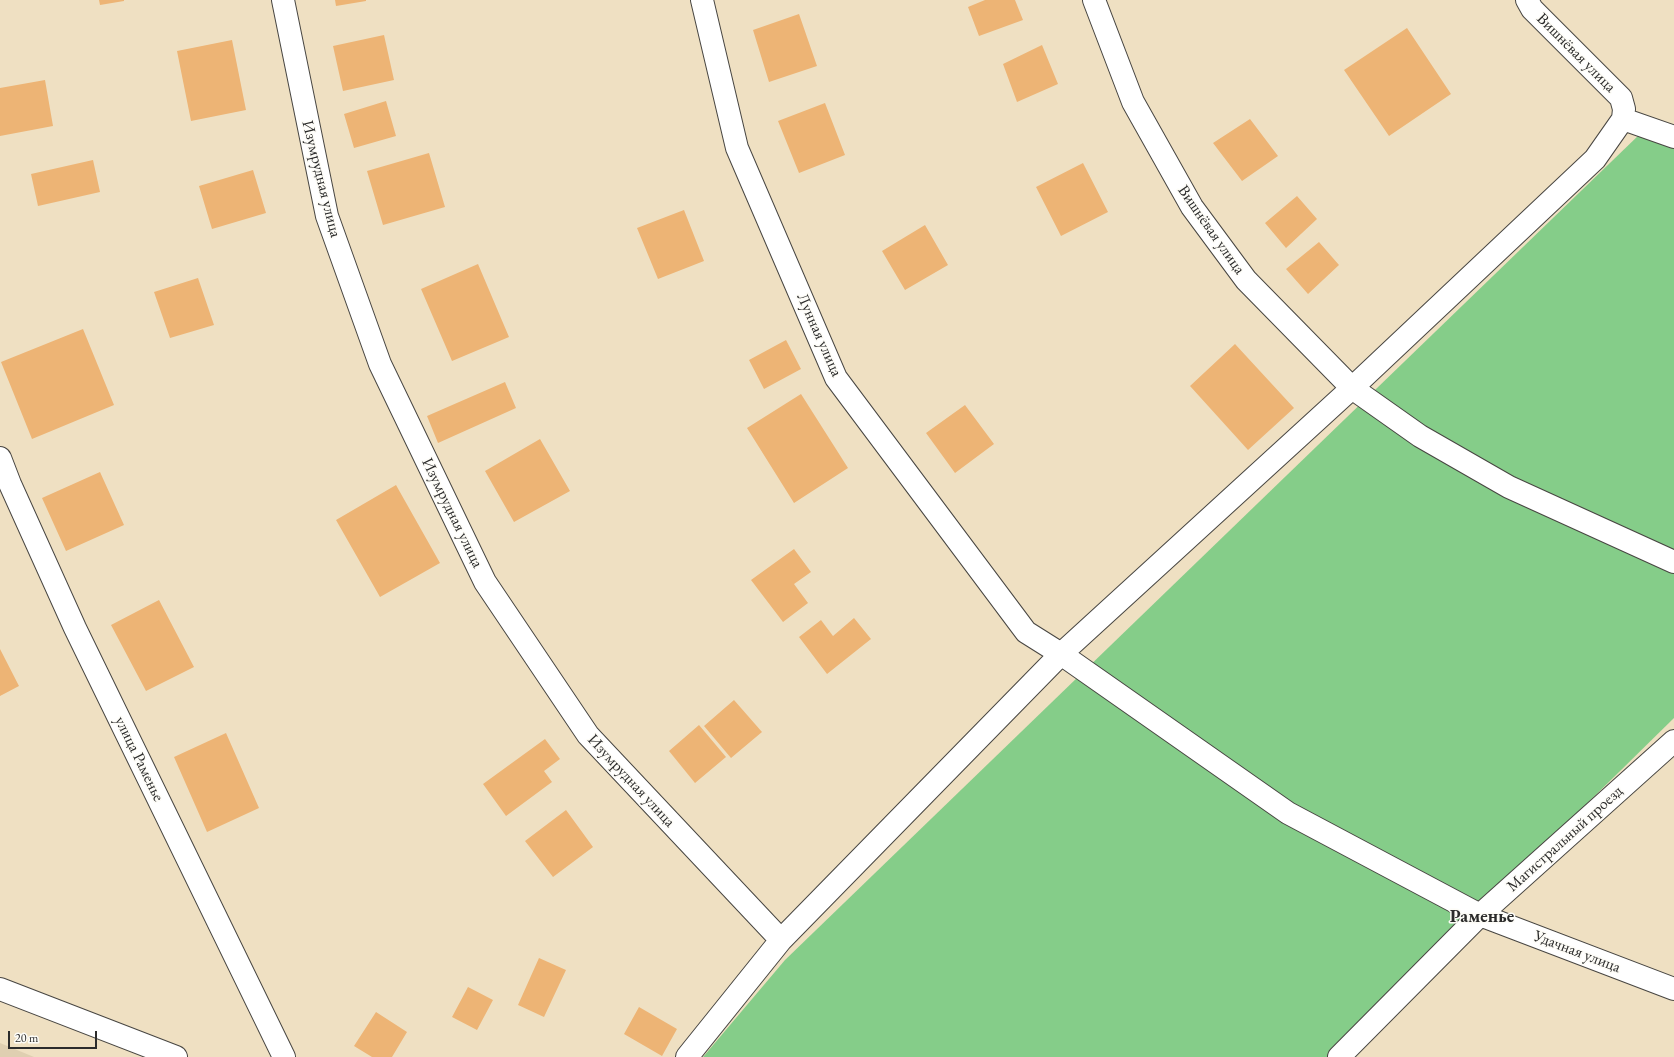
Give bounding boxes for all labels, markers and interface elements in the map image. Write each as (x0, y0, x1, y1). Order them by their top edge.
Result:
street label: Вишнёвая улица (1532, 9, 1620, 97)
street label: Изумрудная улица (297, 118, 345, 240)
street label: Вишнёвая улица (1173, 182, 1249, 278)
street label: Лунная улица (792, 290, 846, 380)
street label: Изумрудная улица (417, 455, 487, 571)
street label: улица Раменье (110, 713, 168, 805)
street label: Изумрудная улица (583, 731, 679, 831)
street label: Магистральный проезд (1503, 782, 1627, 896)
district label: Раменье (1450, 906, 1514, 928)
street label: Удачная улица (1531, 927, 1623, 977)
scale bar (10, 1023, 99, 1049)
text: 20 m (15, 1030, 38, 1046)

